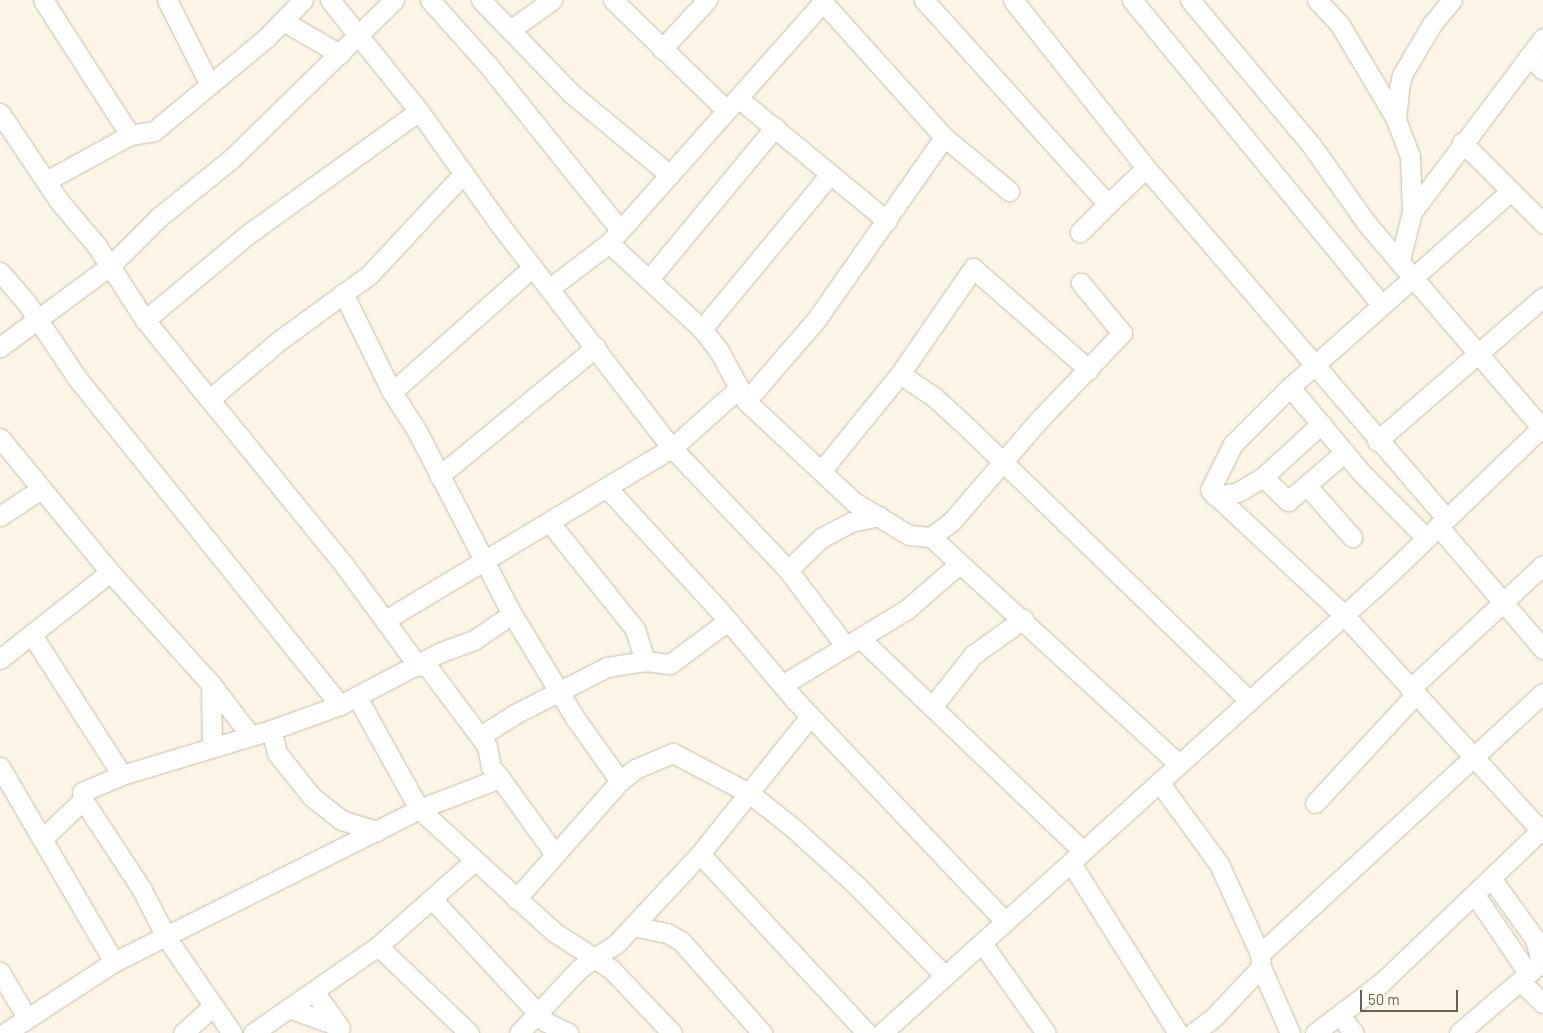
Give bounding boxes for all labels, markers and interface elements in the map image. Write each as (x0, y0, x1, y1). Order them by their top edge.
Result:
scale bar (1363, 980, 1460, 1012)
text: 50 m (1368, 990, 1400, 1008)

